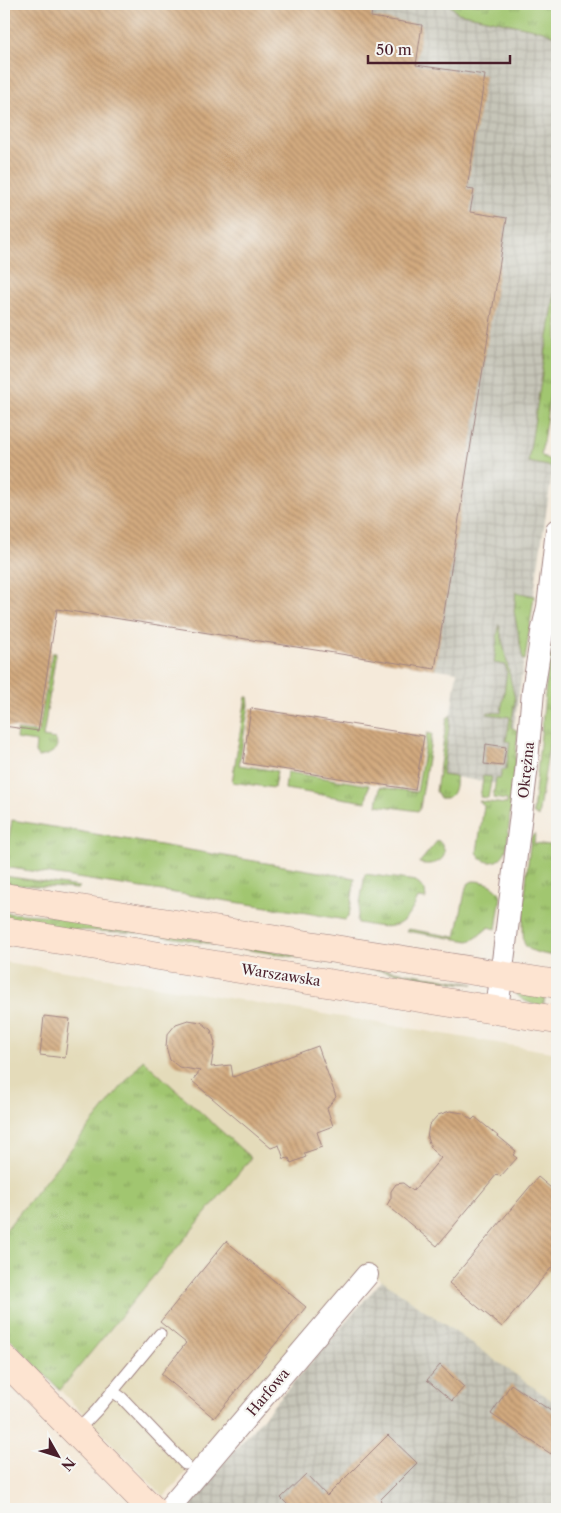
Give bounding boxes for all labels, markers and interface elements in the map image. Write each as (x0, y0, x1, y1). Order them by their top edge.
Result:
scale bar (368, 32, 511, 64)
text: 50 m (376, 40, 412, 59)
street label: Okrężna (514, 740, 538, 799)
street label: Warszawska (239, 960, 323, 990)
street label: Harfowa (243, 1364, 294, 1420)
north arrow (32, 1430, 82, 1480)
text: N (57, 1454, 79, 1475)

